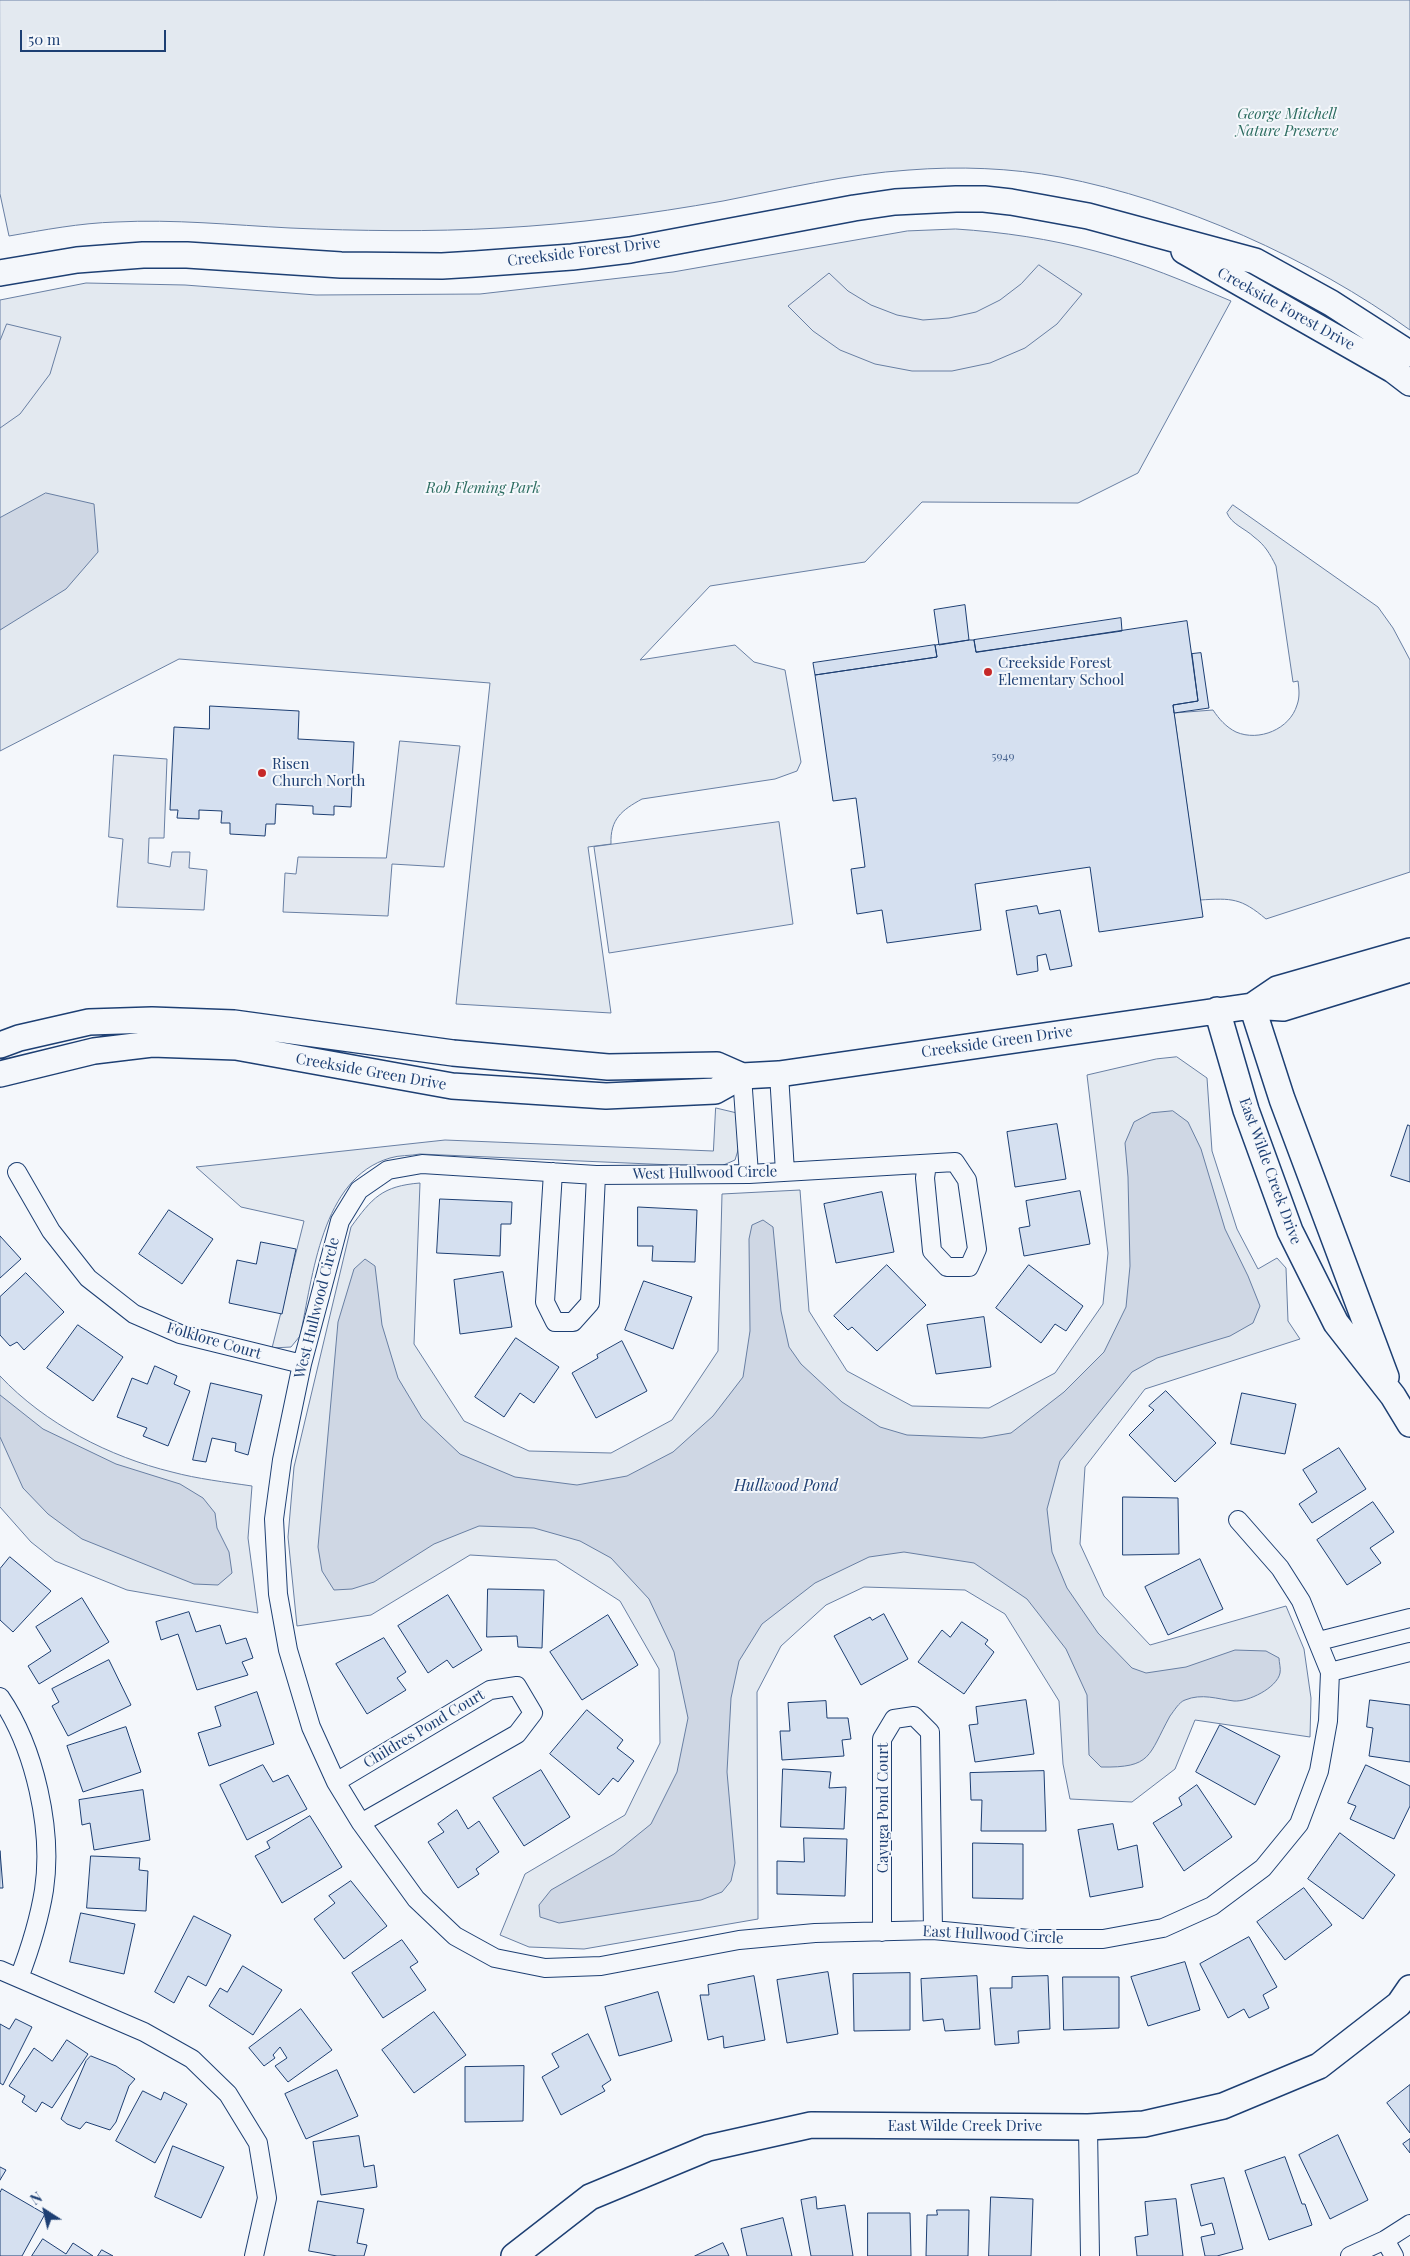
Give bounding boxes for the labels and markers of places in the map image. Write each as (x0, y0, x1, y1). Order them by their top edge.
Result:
place label: Creekside Forest Elementary School (998, 654, 1124, 689)
marker: Creekside Forest Elementary School (982, 666, 994, 678)
place label: Risen Church North (272, 755, 365, 790)
marker: Risen Church North (256, 767, 268, 779)

